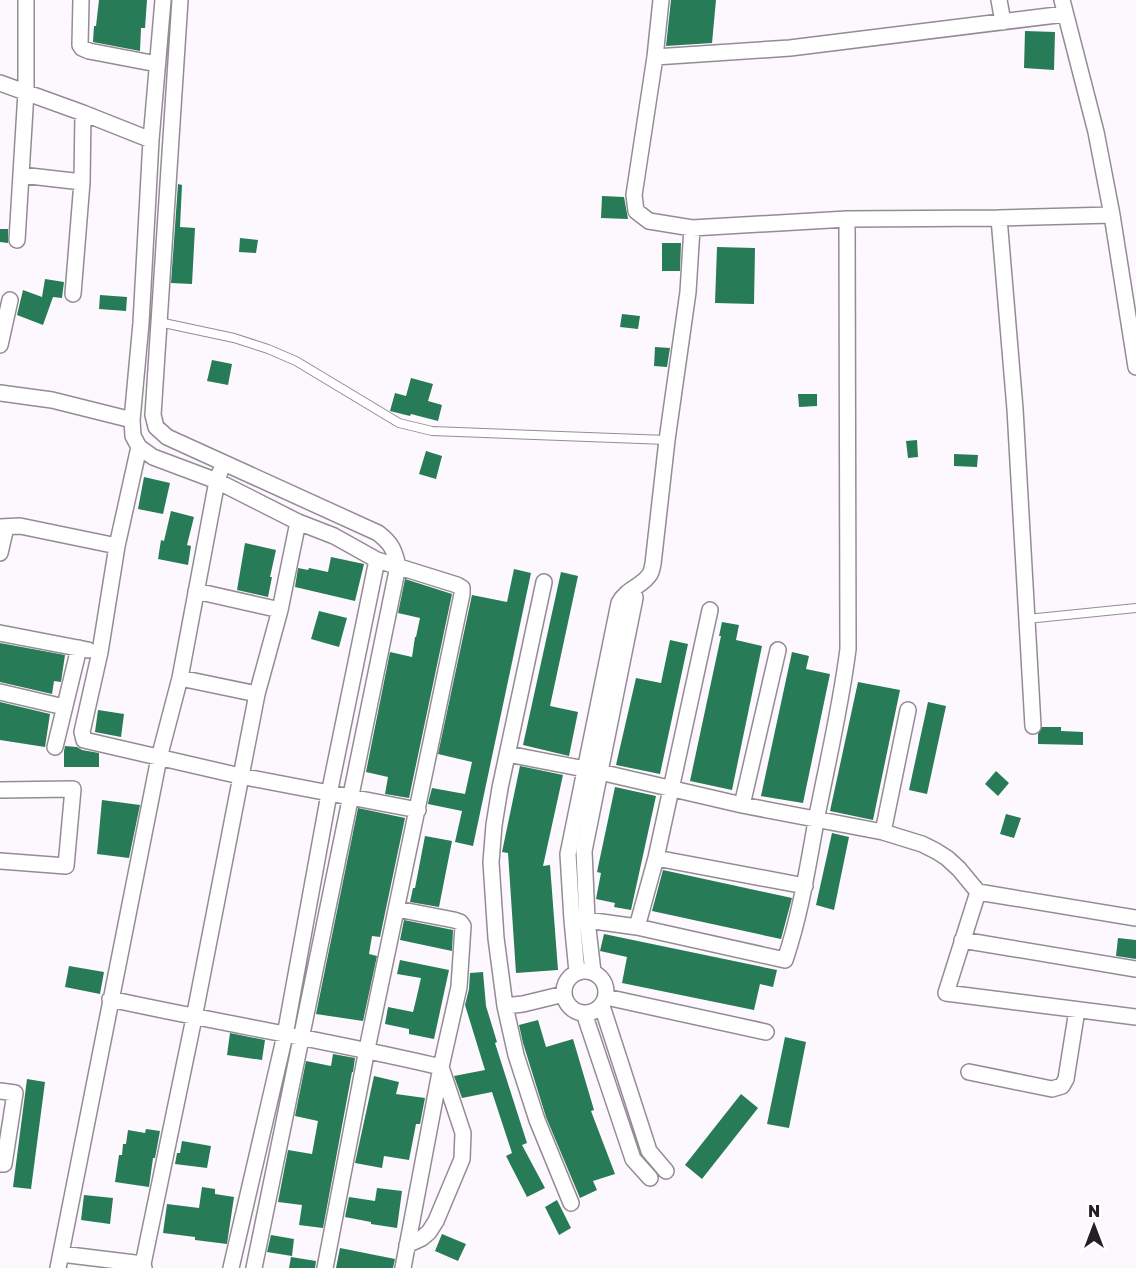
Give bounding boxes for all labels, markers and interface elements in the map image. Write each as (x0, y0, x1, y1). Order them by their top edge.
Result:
north arrow (1064, 1196, 1124, 1256)
text: N (1088, 1201, 1100, 1221)

